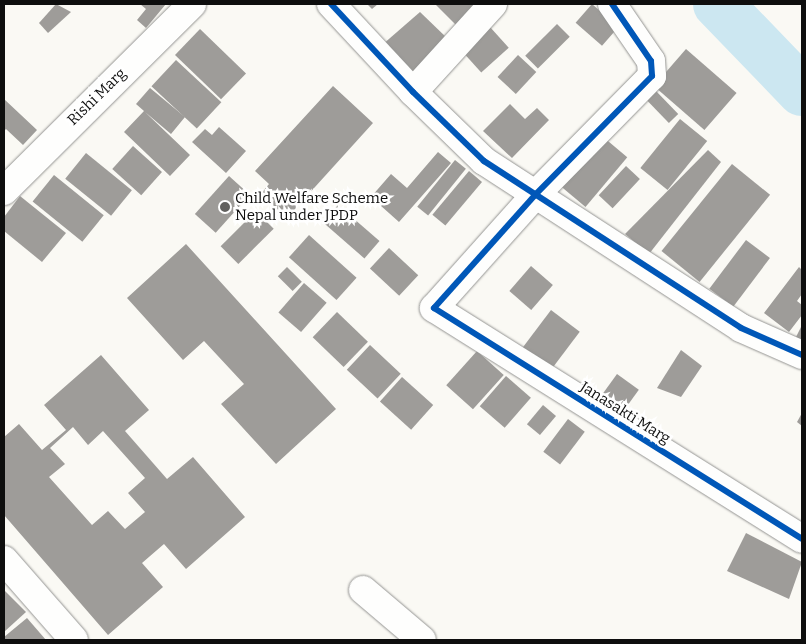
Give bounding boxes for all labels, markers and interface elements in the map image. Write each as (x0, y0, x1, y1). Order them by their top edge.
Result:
street label: Rishi Marg (64, 65, 130, 129)
place label: Child Welfare Scheme Nepal under JPDP (235, 189, 388, 224)
marker: Child Welfare Scheme Nepal under JPDP (219, 201, 231, 213)
street label: Janasakti Marg (577, 378, 673, 448)

